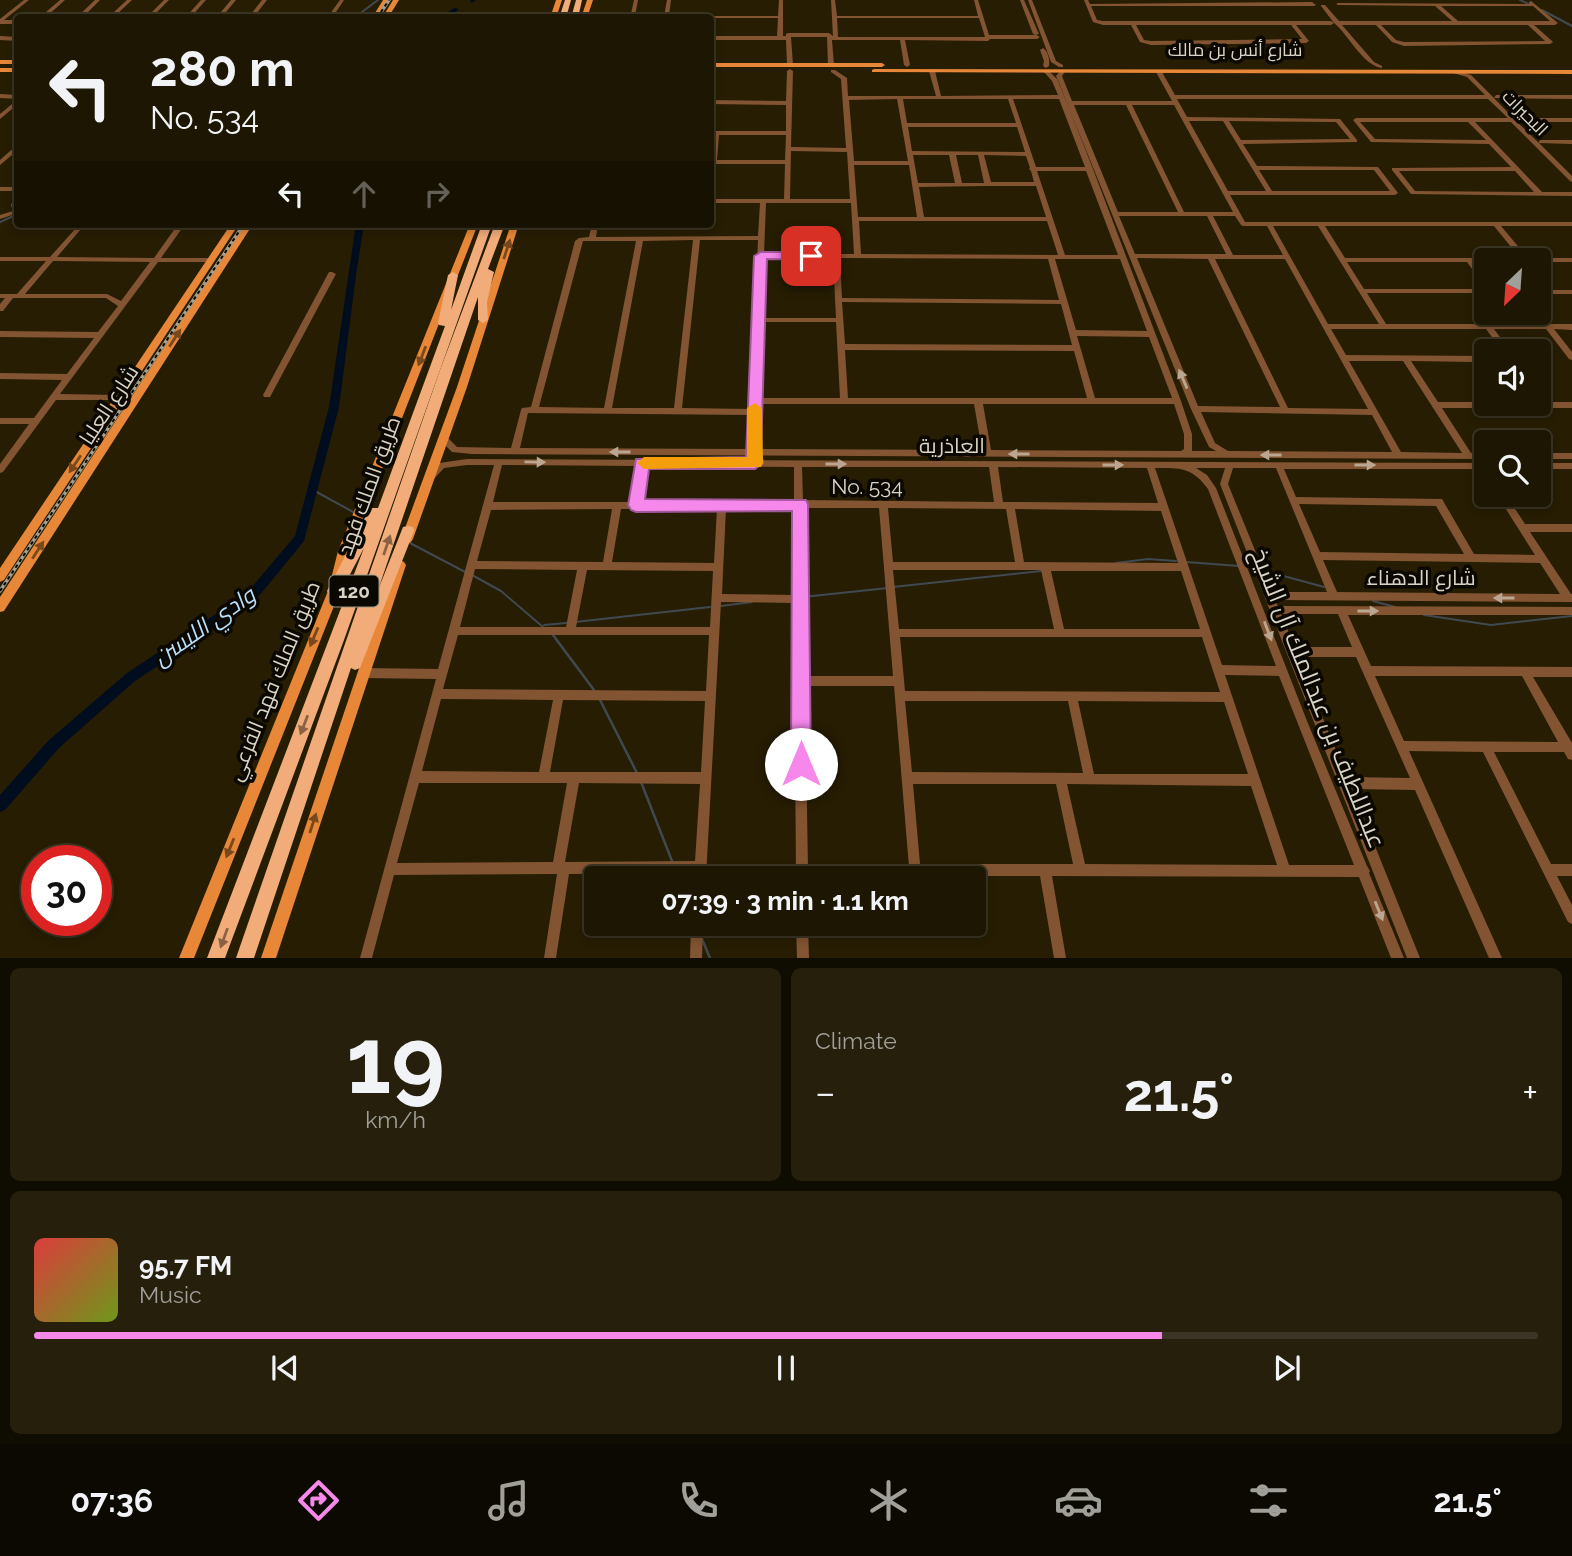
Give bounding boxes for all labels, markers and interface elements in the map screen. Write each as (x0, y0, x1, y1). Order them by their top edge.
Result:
street label: شارع أنس بن مالك (1168, 39, 1302, 62)
text: 280 m (150, 40, 295, 97)
icon: left (35, 42, 126, 133)
street label: البحيرات (1498, 86, 1552, 140)
text: No. 534 (150, 99, 259, 136)
icon: left (272, 175, 310, 213)
icon: ahead (345, 175, 383, 213)
icon: right (418, 175, 456, 213)
pin (781, 226, 841, 286)
icon: arrive (792, 237, 830, 275)
one-way arrow (502, 238, 513, 259)
north arrow (1474, 248, 1550, 326)
map controls (1474, 248, 1551, 507)
one-way arrow (168, 329, 181, 348)
button: sound (1474, 339, 1551, 416)
one-way arrow (416, 345, 427, 366)
street label: شارع العليا (74, 360, 145, 450)
one-way arrow (1177, 368, 1188, 389)
street label: طريق الملك فهد (332, 413, 406, 559)
button: search (1474, 430, 1551, 507)
street label: العاذرية (919, 433, 985, 458)
one-way arrow (608, 446, 630, 458)
one-way arrow (1007, 448, 1029, 460)
one-way arrow (1259, 449, 1281, 461)
one-way arrow (68, 455, 82, 473)
one-way arrow (525, 456, 547, 468)
one-way arrow (826, 458, 848, 470)
one-way arrow (1102, 459, 1124, 470)
one-way arrow (1354, 459, 1376, 471)
street label: No. 534 (831, 474, 903, 499)
one-way arrow (382, 535, 393, 556)
one-way arrow (31, 541, 45, 559)
street label: عبداللطيف بن عبدالملك آل الشيخ (1243, 543, 1392, 853)
street label: شارع الدهناء (1366, 565, 1476, 592)
road number: 120 (330, 576, 378, 606)
street label: طريق الملك فهد الفرعي (222, 577, 329, 786)
water label: وادي الليسن (148, 580, 264, 675)
one-way arrow (1493, 592, 1515, 604)
one-way arrow (1357, 605, 1379, 617)
one-way arrow (1262, 621, 1273, 642)
one-way arrow (308, 626, 319, 647)
one-way arrow (298, 715, 309, 736)
position arrow (764, 727, 838, 801)
one-way arrow (308, 812, 319, 833)
one-way arrow (224, 838, 235, 859)
speed limit sign: 30 (21, 845, 112, 936)
text: 07:39 · 3 min · 1.1 km (661, 886, 909, 916)
one-way arrow (1374, 900, 1385, 921)
one-way arrow (218, 928, 229, 949)
text: 19 (346, 1007, 445, 1114)
text: Climate (815, 1027, 897, 1054)
text: 21.5° (1124, 1062, 1234, 1123)
text: − (815, 1070, 835, 1115)
text: + (1522, 1070, 1538, 1115)
text: km/h (365, 1106, 426, 1133)
text: 95.7 FM (139, 1251, 232, 1281)
text: Music (139, 1281, 202, 1308)
icon: previous (266, 1349, 304, 1387)
icon: pause (767, 1349, 805, 1387)
icon: next (1268, 1349, 1306, 1387)
icon: directions (294, 1476, 343, 1525)
icon: music (484, 1476, 533, 1525)
icon: phone (674, 1476, 723, 1525)
icon: climate (864, 1476, 913, 1525)
icon: car (1054, 1476, 1103, 1525)
icon: filters (1244, 1476, 1293, 1525)
text: 07:36 (70, 1482, 153, 1519)
text: 21.5° (1434, 1482, 1502, 1519)

